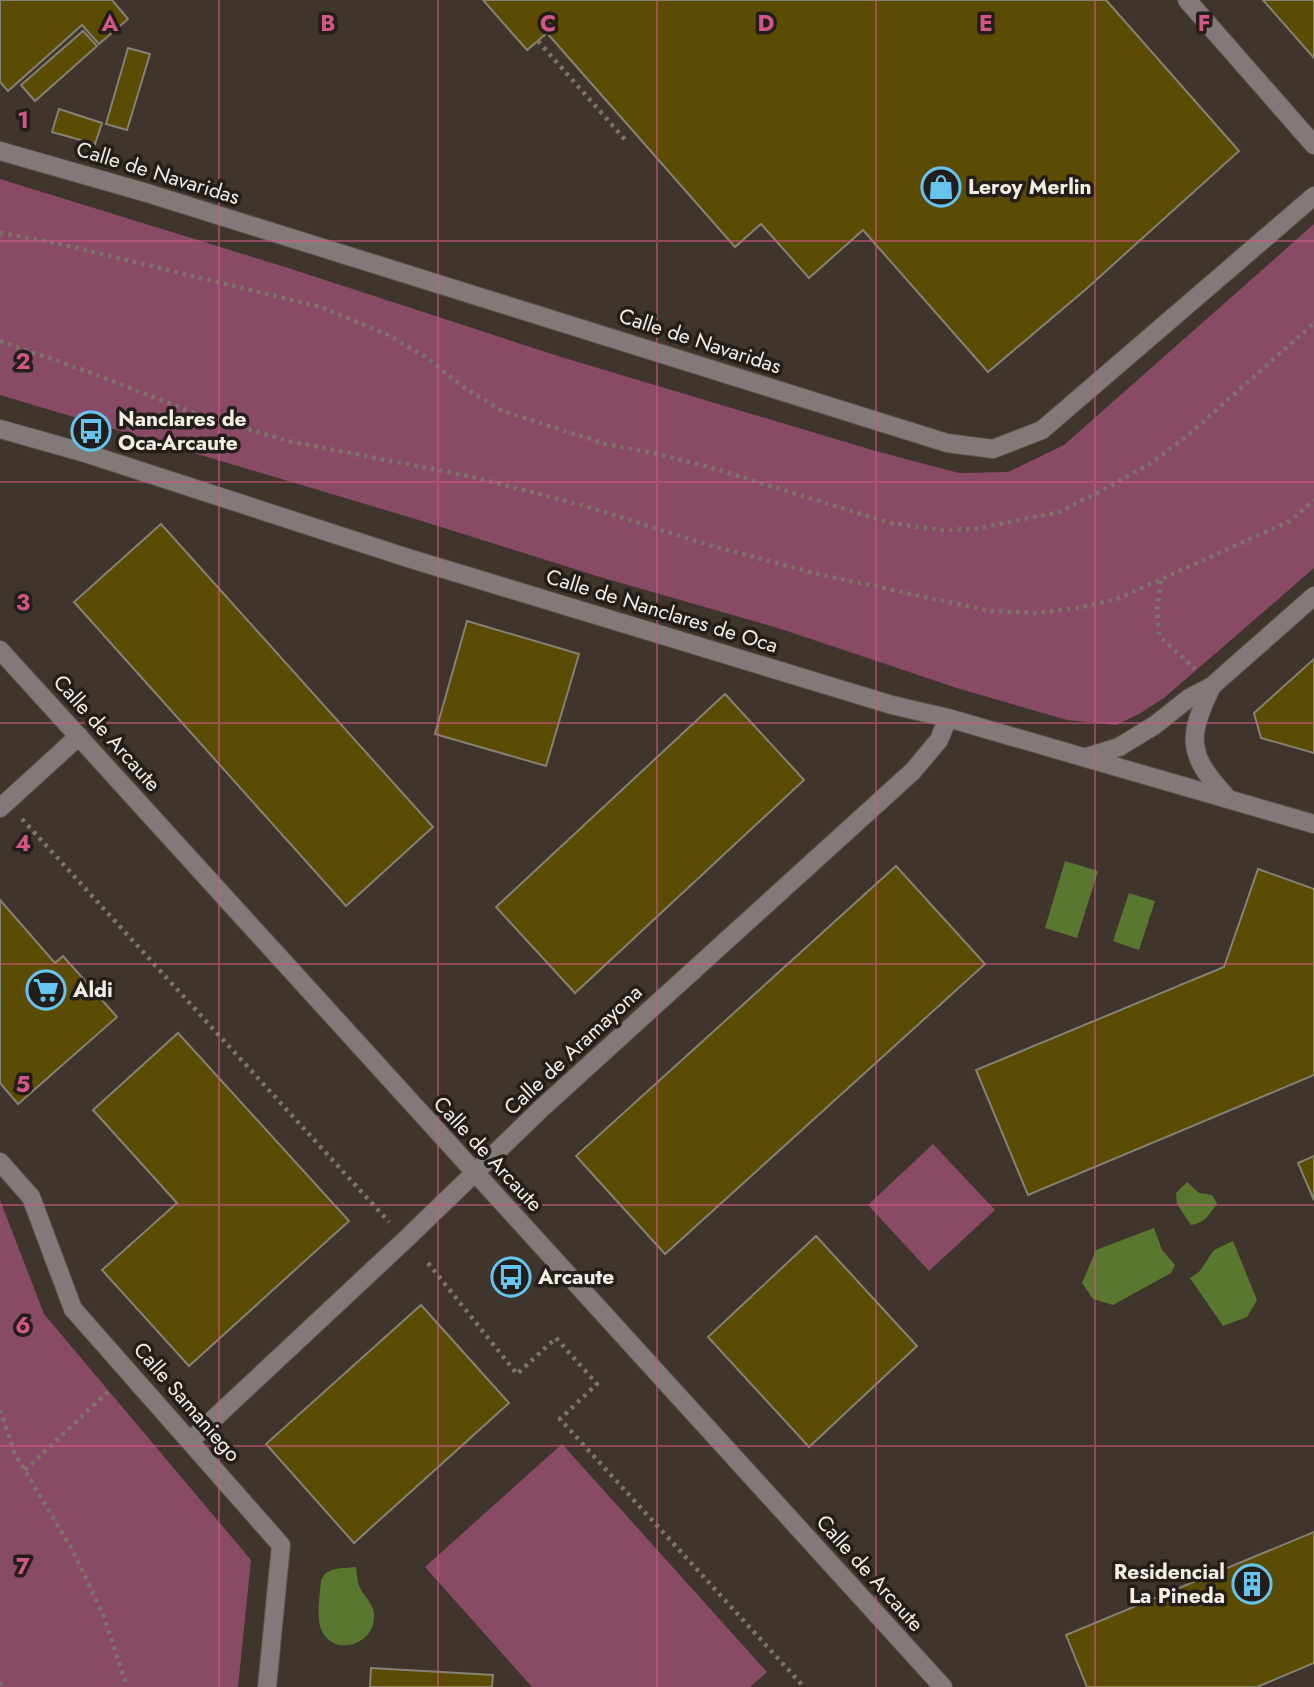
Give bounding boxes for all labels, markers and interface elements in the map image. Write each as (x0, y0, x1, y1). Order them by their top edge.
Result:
text: A (101, 6, 119, 40)
text: B (320, 6, 336, 40)
text: C (540, 6, 556, 40)
text: D (758, 6, 775, 40)
text: E (979, 6, 993, 40)
text: F (1198, 6, 1210, 40)
text: 1 (17, 103, 29, 137)
street label: Calle de Navaridas (73, 134, 243, 212)
shop icon: Leroy Merlin (920, 166, 962, 208)
place label: Leroy Merlin (968, 172, 1092, 202)
street label: Calle de Navaridas (615, 301, 785, 381)
text: 2 (15, 344, 31, 378)
place label: Nanclares de Oca-Arcaute (118, 404, 247, 458)
bus stop icon: Nanclares de Oca-Arcaute (70, 410, 112, 452)
street label: Calle de Nanclares de Oca (542, 561, 782, 661)
text: 3 (16, 585, 30, 619)
street label: Calle de Arcaute (46, 668, 168, 798)
text: 4 (15, 826, 31, 860)
supermarket icon: Aldi (25, 969, 67, 1011)
place label: Aldi (72, 975, 113, 1005)
street label: Calle de Aramayona (497, 978, 649, 1122)
text: 5 (16, 1067, 30, 1101)
street label: Calle de Arcaute (427, 1090, 550, 1219)
bus stop icon: Arcaute (490, 1256, 532, 1298)
place label: Arcaute (537, 1262, 614, 1292)
text: 6 (15, 1308, 31, 1342)
street label: Calle Samaniego (126, 1336, 248, 1468)
street label: Calle de Arcaute (809, 1508, 931, 1638)
text: 7 (16, 1549, 30, 1583)
place label: Residencial La Pineda (1114, 1557, 1225, 1611)
building icon: Residencial La Pineda (1231, 1563, 1273, 1605)

